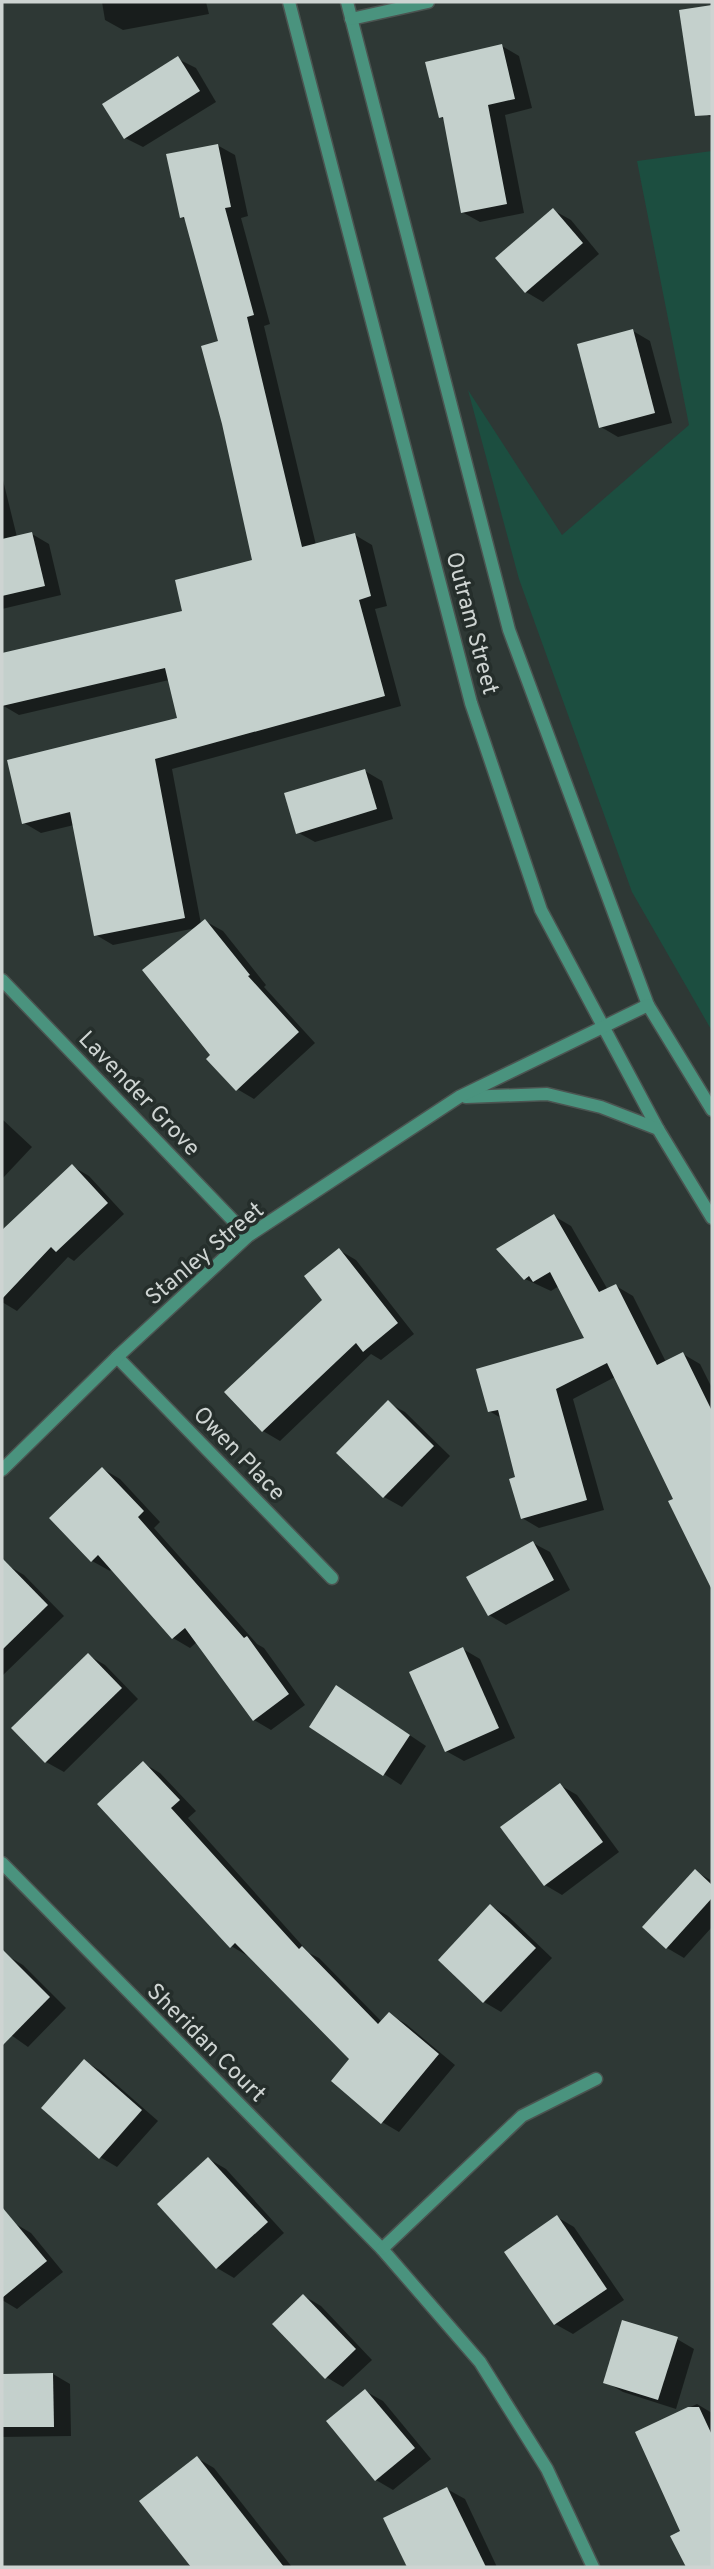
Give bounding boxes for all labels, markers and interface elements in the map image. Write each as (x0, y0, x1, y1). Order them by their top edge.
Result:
street label: Outram Street (438, 549, 504, 698)
street label: Lavender Grove (71, 1026, 205, 1164)
street label: Stanley Street (140, 1197, 271, 1313)
street label: Owen Place (186, 1401, 291, 1508)
street label: Sheridan Court (139, 1978, 271, 2110)

